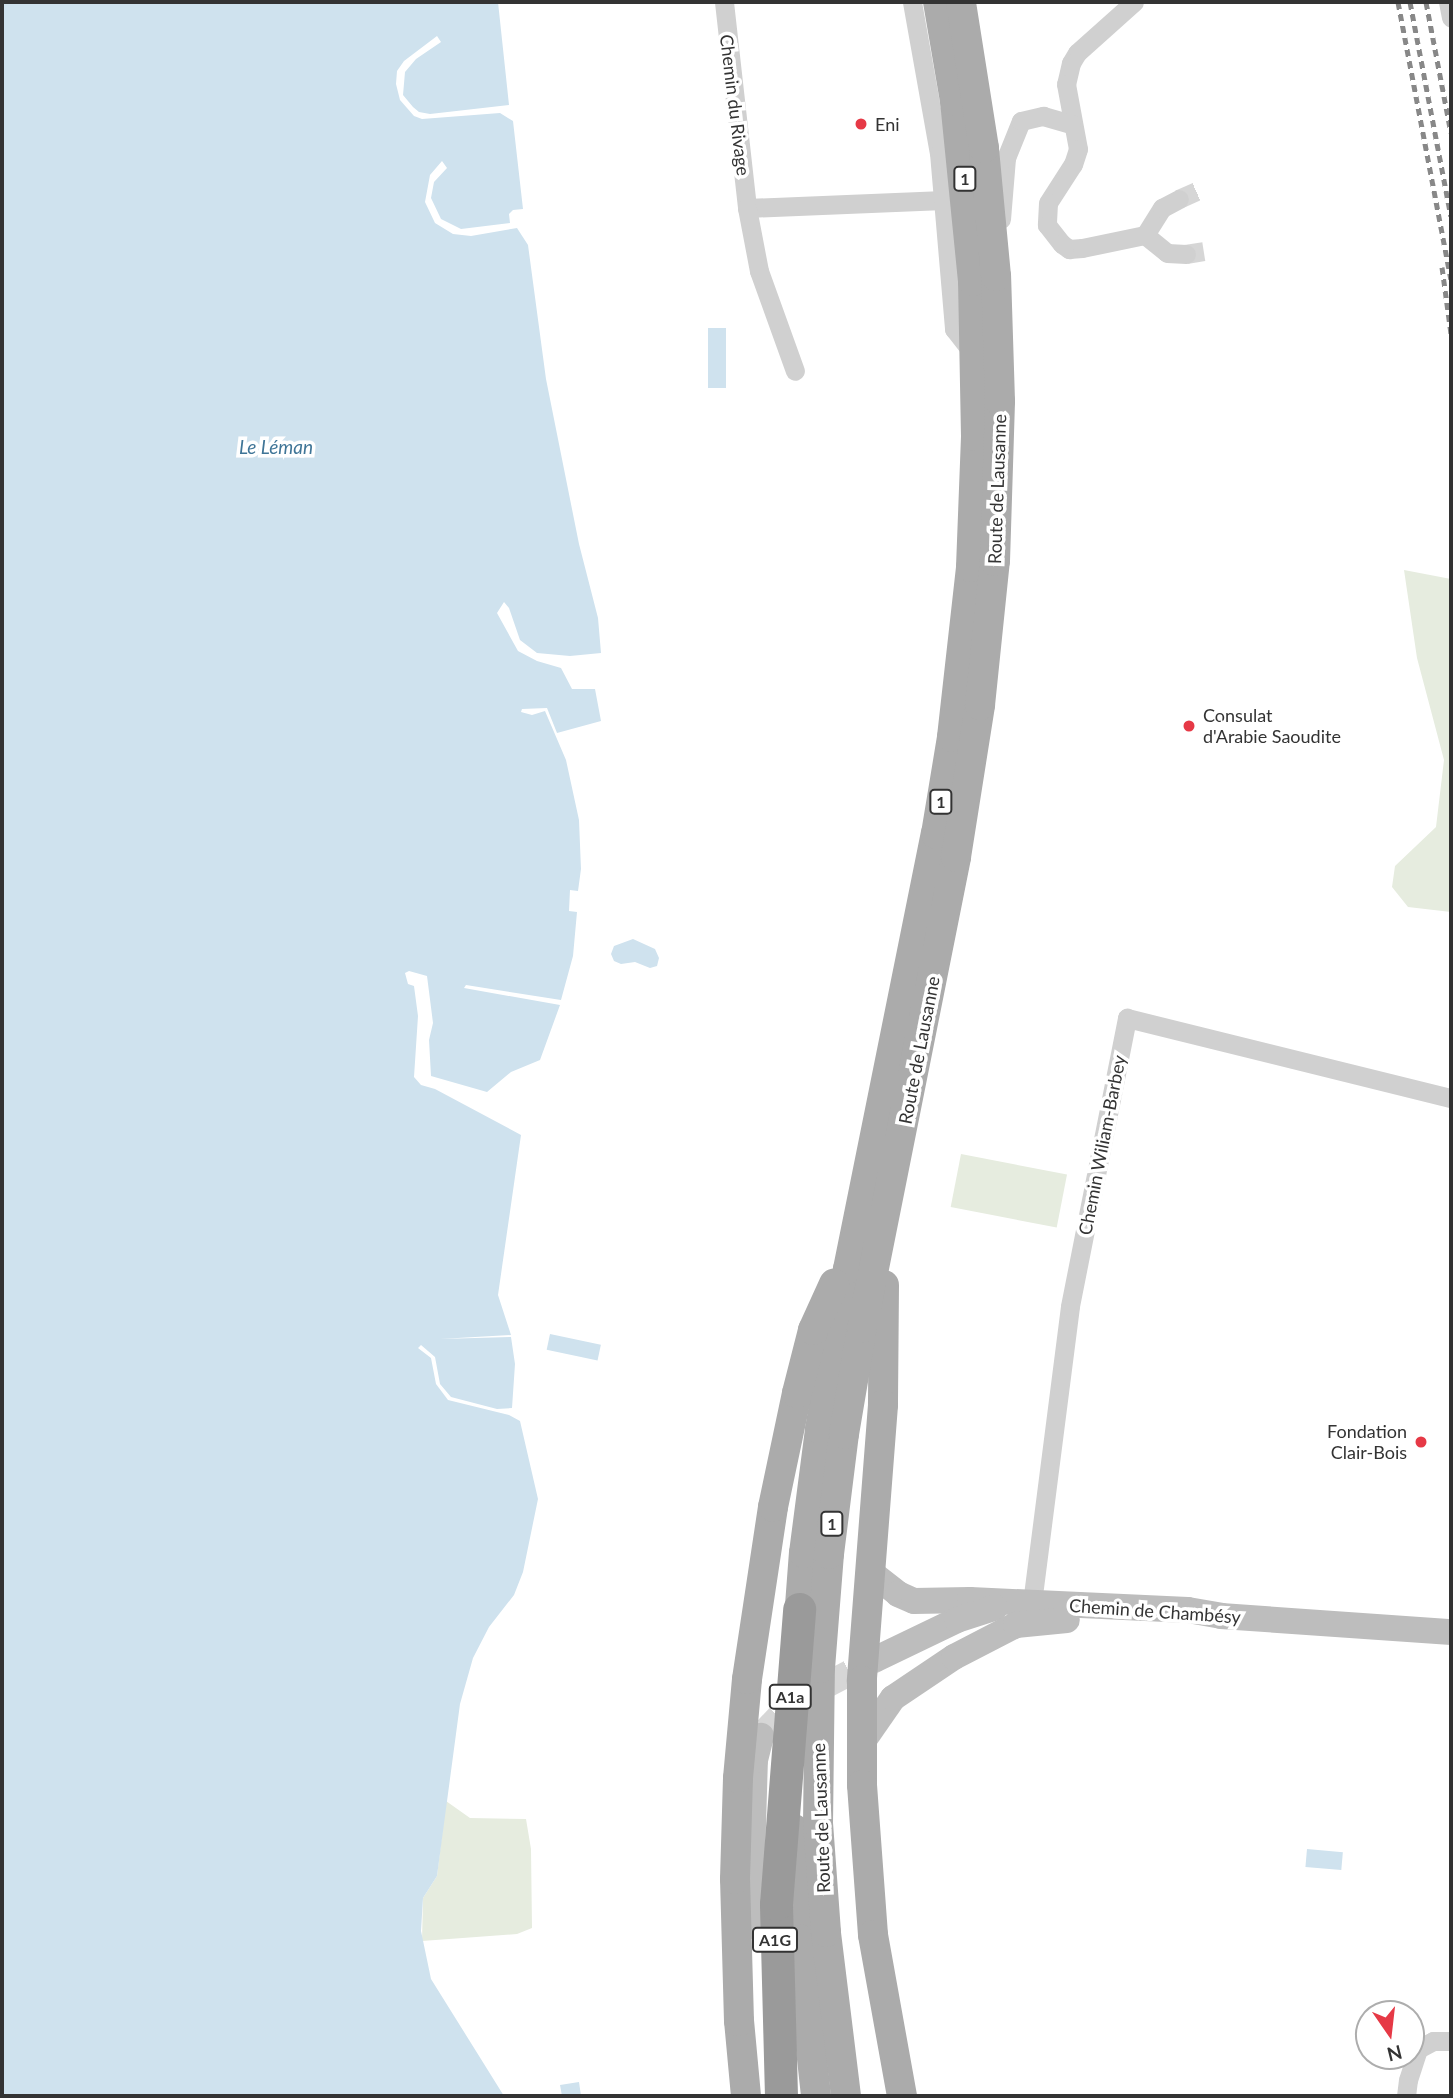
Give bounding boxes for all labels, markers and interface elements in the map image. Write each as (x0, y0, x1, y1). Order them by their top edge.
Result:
street label: Chemin du Rivage (716, 33, 754, 177)
place label: Eni (875, 113, 900, 135)
marker: Eni (853, 116, 869, 132)
road number: 1 (953, 167, 977, 192)
street label: Route de Lausanne (984, 414, 1010, 564)
water label: Le Léman (239, 436, 313, 458)
place label: Consulat d'Arabie Saoudite (1203, 705, 1341, 748)
marker: Consulat d'Arabie Saoudite (1181, 718, 1197, 734)
road number: 1 (929, 790, 953, 814)
street label: Route de Lausanne (894, 974, 944, 1126)
street label: Chemin Wiliam-Barbey (1074, 1053, 1130, 1237)
place label: Fondation Clair-Bois (1327, 1421, 1407, 1464)
marker: Fondation Clair-Bois (1413, 1434, 1429, 1450)
road number: 1 (820, 1512, 844, 1536)
street label: Chemin de Chambésy (1069, 1594, 1241, 1628)
road number: A1a (767, 1684, 813, 1709)
street label: Route de Lausanne (808, 1743, 834, 1893)
road number: A1G (750, 1928, 800, 1952)
north arrow (1355, 2000, 1425, 2070)
text: N (1385, 2041, 1405, 2067)

